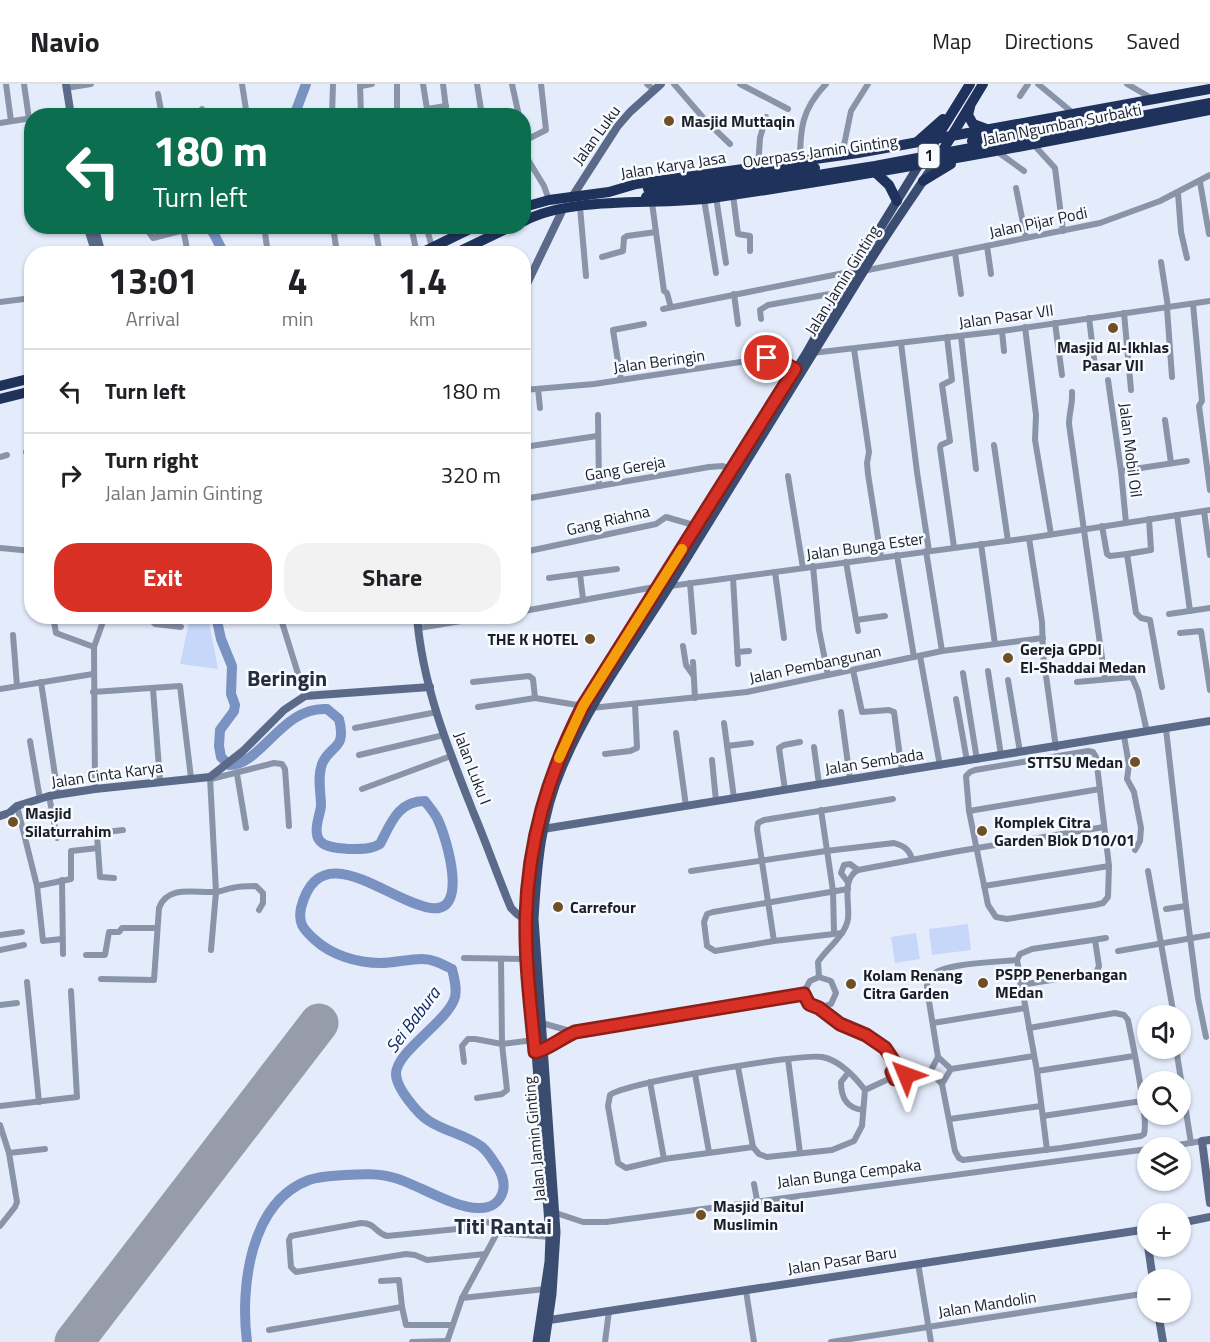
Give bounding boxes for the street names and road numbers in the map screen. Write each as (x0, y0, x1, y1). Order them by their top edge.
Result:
street label: Jalan Ngumban Surbakti (980, 97, 1144, 151)
street label: Jalan Luku (566, 100, 626, 170)
street label: Overpass Jamin Ginting (741, 128, 899, 174)
road number: 1 (918, 144, 940, 168)
street label: Jalan Karya Jasa (619, 145, 727, 185)
street label: Jalan Pijar Podi (987, 200, 1089, 244)
street label: Jalan Jamin Ginting (798, 220, 886, 340)
street label: Jalan Pasar VII (957, 297, 1055, 335)
street label: Jalan Beringin (612, 343, 706, 379)
street label: Jalan Mobil Oil (1113, 401, 1149, 499)
street label: Gang Gereja (583, 449, 667, 487)
street label: Gang Riahna (564, 499, 652, 541)
street label: Jalan Bunga Ester (805, 526, 926, 566)
street label: Jalan Pembangunan (747, 638, 883, 690)
street label: Jalan Luku I (448, 728, 498, 808)
street label: Jalan Sembada (823, 741, 925, 781)
street label: Jalan Cinta Karya (50, 754, 164, 794)
street label: Jalan Jamin Ginting (517, 1075, 551, 1203)
street label: Jalan Bunga Cempaka (775, 1152, 923, 1194)
street label: Jalan Pasar Baru (786, 1240, 898, 1280)
street label: Jalan Mandolin (936, 1284, 1038, 1324)

